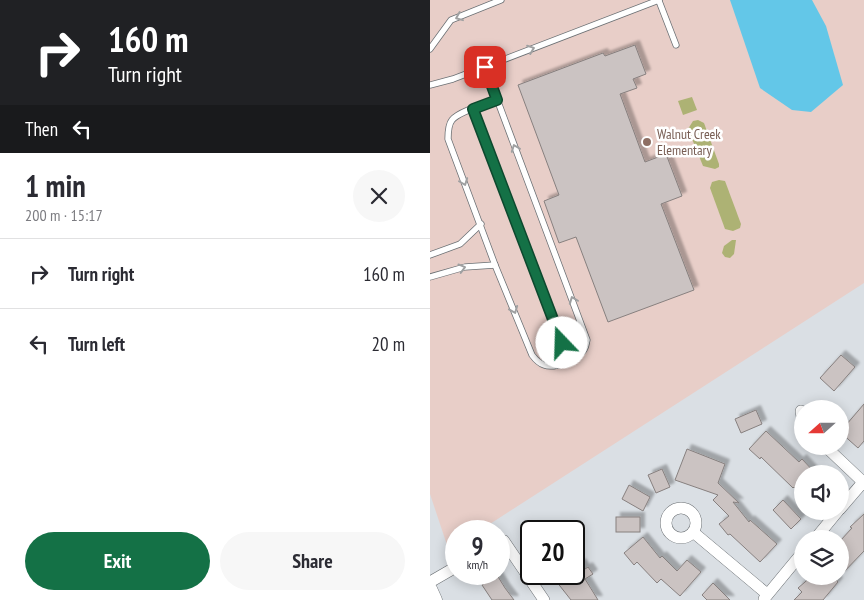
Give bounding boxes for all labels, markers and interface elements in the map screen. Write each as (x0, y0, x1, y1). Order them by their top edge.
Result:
one-way arrow (456, 11, 464, 21)
text: 160 m (108, 16, 189, 62)
icon: right (25, 20, 90, 85)
one-way arrow (526, 45, 535, 55)
pin (464, 46, 506, 88)
icon: arrive (471, 53, 499, 81)
text: Turn right (108, 60, 182, 88)
icon: left (68, 115, 96, 143)
text: Then (25, 117, 58, 141)
place label: Walnut Creek Elementary (657, 125, 721, 159)
marker: Walnut Creek Elementary (641, 136, 653, 148)
one-way arrow (511, 144, 521, 153)
text: 1 min (25, 166, 86, 205)
button: close (353, 170, 405, 222)
one-way arrow (458, 177, 468, 186)
text: 200 m · 15:17 (25, 205, 103, 225)
icon: right (25, 260, 53, 288)
text: Turn right (68, 262, 134, 286)
text: 160 m (363, 262, 405, 286)
one-way arrow (458, 264, 466, 274)
one-way arrow (569, 296, 579, 305)
one-way arrow (507, 305, 518, 314)
position arrow (535, 316, 587, 368)
icon: left (25, 330, 53, 358)
text: Turn left (68, 332, 125, 356)
text: 20 m (372, 332, 405, 356)
north arrow (794, 400, 849, 455)
map controls (794, 400, 849, 585)
button: sound (794, 465, 849, 520)
speed limit sign: 20 (520, 520, 585, 585)
text: 9 (472, 530, 483, 562)
button: layers (794, 530, 849, 585)
button: Exit (25, 532, 210, 590)
button: Share (220, 532, 405, 590)
text: km/h (467, 557, 488, 572)

